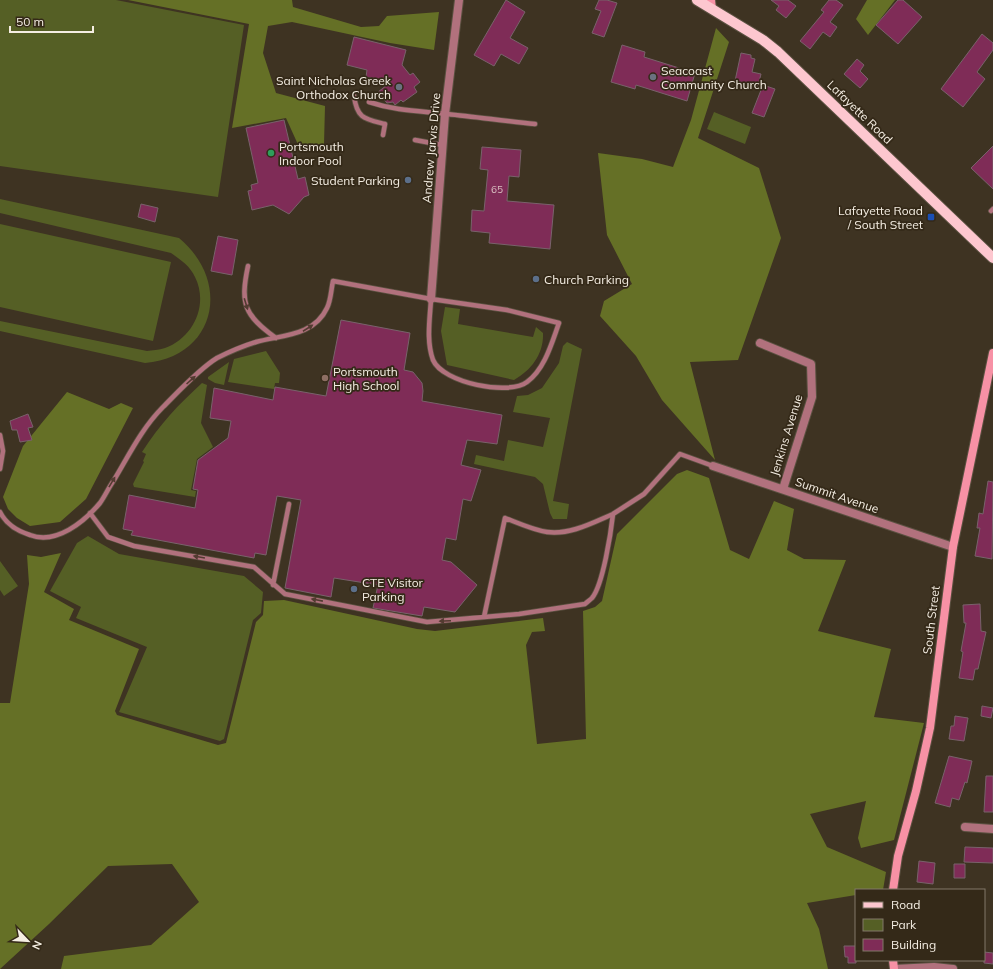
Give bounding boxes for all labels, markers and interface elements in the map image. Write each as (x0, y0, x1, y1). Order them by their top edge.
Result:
scale bar (10, 8, 93, 34)
text: 50 m (16, 14, 44, 29)
place label: Seacoast Community Church (661, 63, 767, 92)
marker: Seacoast Community Church (648, 72, 658, 82)
place label: Saint Nicholas Greek Orthodox Church (276, 73, 392, 102)
street label: Lafayette Road (824, 77, 896, 147)
marker: Saint Nicholas Greek Orthodox Church (394, 82, 404, 92)
street label: Andrew Jarvis Drive (419, 92, 443, 204)
place label: Portsmouth Indoor Pool (279, 139, 344, 168)
marker: Portsmouth Indoor Pool (266, 148, 276, 158)
place label: Student Parking (311, 173, 400, 188)
marker: Student Parking (403, 175, 413, 185)
house number: 65 (491, 183, 503, 196)
place label: Lafayette Road / South Street (838, 203, 923, 232)
marker: Lafayette Road / South Street (926, 212, 936, 222)
place label: Church Parking (544, 272, 629, 287)
marker: Church Parking (531, 274, 541, 284)
one-way arrow (243, 299, 249, 311)
one-way arrow (303, 324, 313, 332)
place label: Portsmouth High School (333, 364, 399, 393)
marker: Portsmouth High School (320, 373, 330, 383)
one-way arrow (187, 376, 196, 385)
street label: Jenkins Avenue (766, 392, 806, 478)
street label: Summit Avenue (793, 474, 881, 516)
one-way arrow (109, 476, 116, 488)
one-way arrow (193, 554, 205, 560)
place label: CTE Visitor Parking (362, 575, 424, 604)
marker: CTE Visitor Parking (349, 584, 359, 594)
street label: South Street (919, 585, 943, 655)
one-way arrow (311, 597, 323, 603)
one-way arrow (439, 617, 451, 624)
legend (855, 889, 985, 961)
text: Road (891, 897, 920, 912)
text: Park (891, 917, 917, 932)
north arrow (8, 921, 48, 961)
text: Building (891, 937, 936, 952)
text: N (29, 939, 45, 952)

